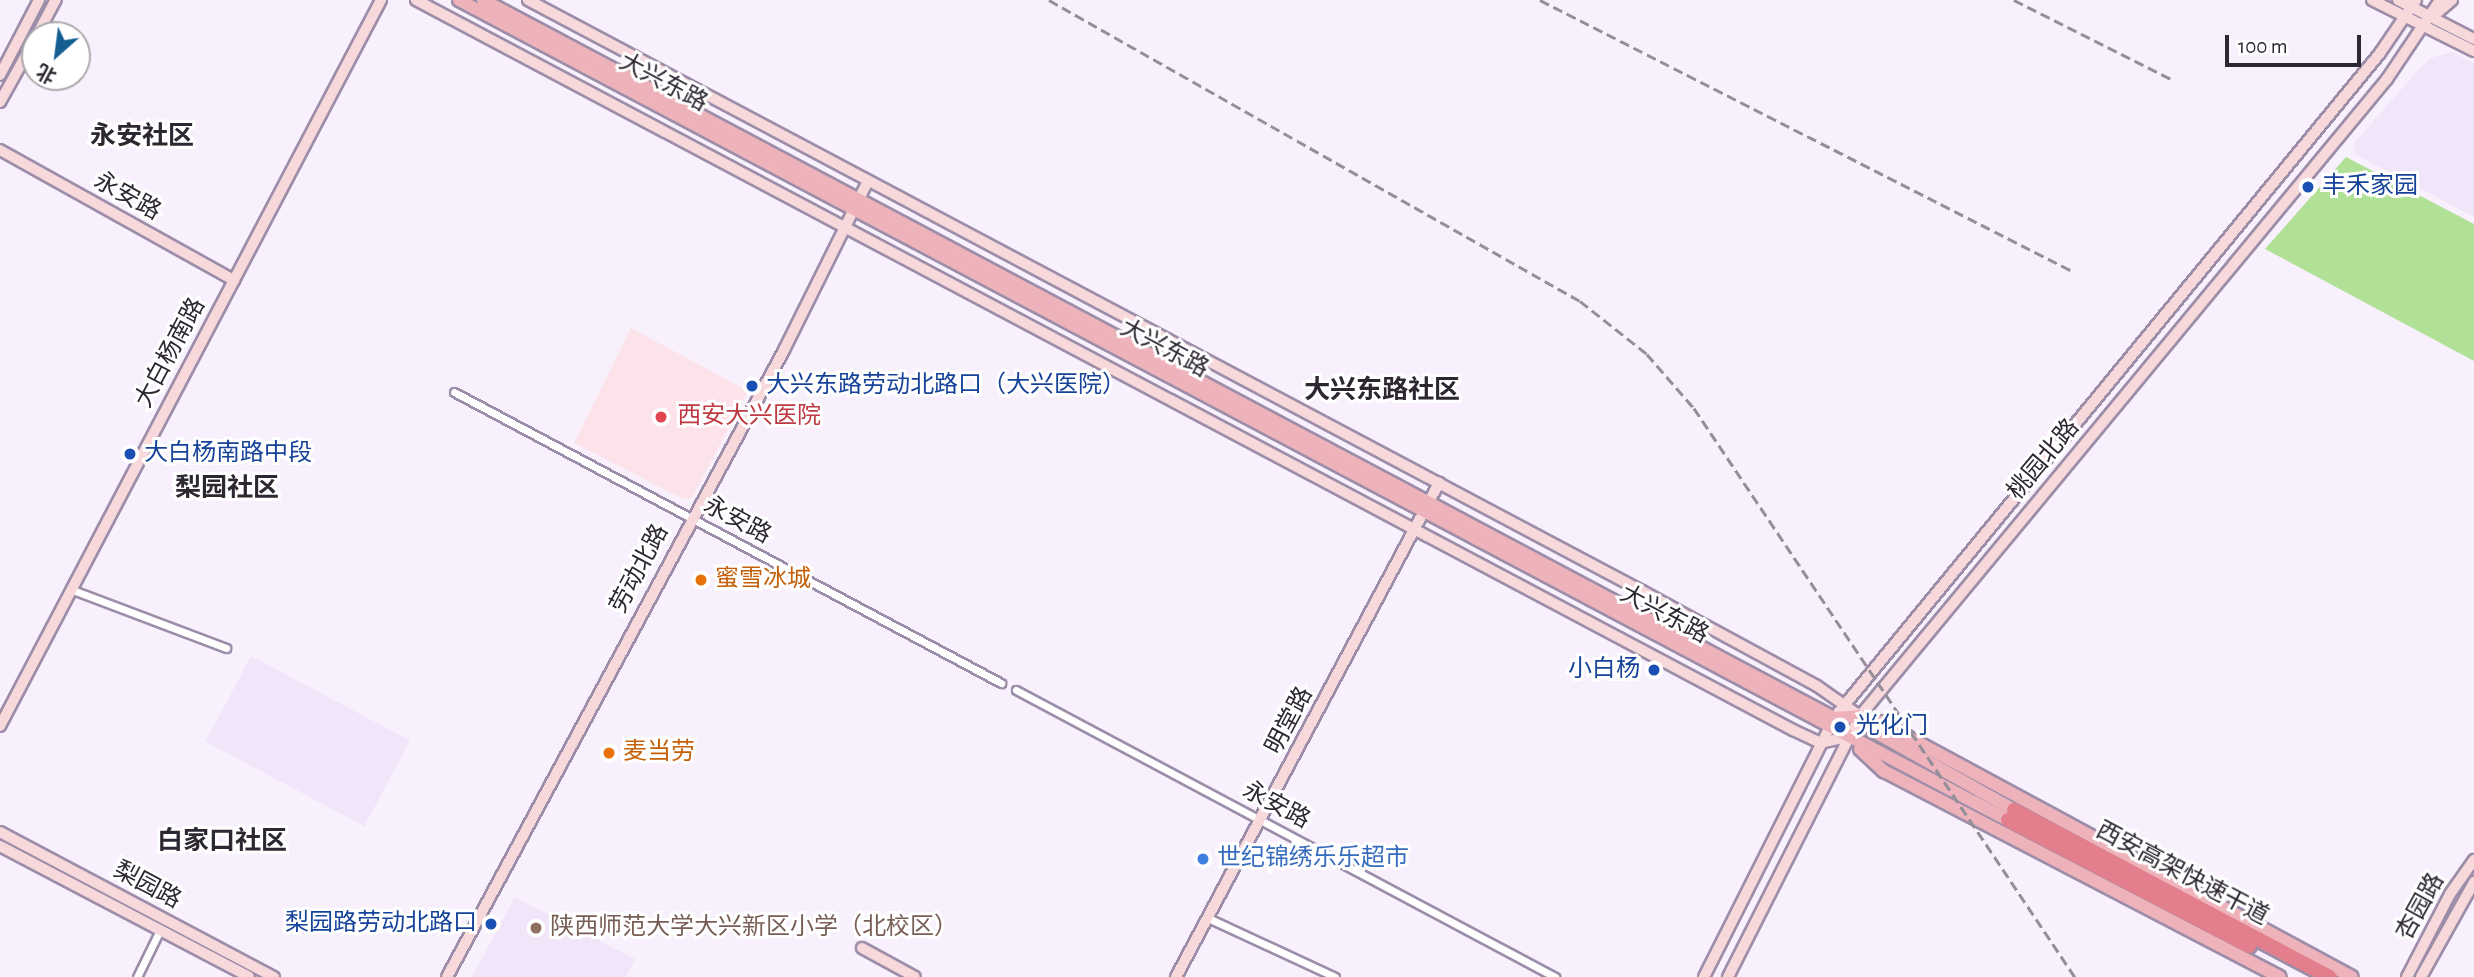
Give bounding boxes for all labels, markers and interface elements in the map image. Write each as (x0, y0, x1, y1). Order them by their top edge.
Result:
north arrow (21, 21, 91, 91)
scale bar (2229, 21, 2366, 65)
text: 100 m (2238, 36, 2288, 57)
street label: 大兴东路 (614, 48, 712, 118)
text: 北 (34, 60, 60, 86)
district label: 永安社区 (90, 121, 194, 153)
street label: 永安路 (89, 167, 165, 227)
place label: 丰禾家园 (2322, 173, 2418, 201)
marker: 丰禾家园 (2300, 179, 2316, 195)
street label: 大白杨南路 (130, 293, 212, 413)
street label: 大兴东路 (1115, 314, 1213, 384)
place label: 大兴东路劳动北路口（大兴医院） (766, 372, 1126, 400)
district label: 大兴东路社区 (1304, 375, 1460, 407)
marker: 大兴东路劳动北路口（大兴医院） (744, 378, 760, 394)
place label: 西安大兴医院 (677, 403, 821, 431)
marker: 西安大兴医院 (651, 407, 671, 427)
street label: 桃园北路 (2002, 414, 2086, 506)
place label: 大白杨南路中段 (144, 440, 312, 468)
marker: 大白杨南路中段 (122, 446, 138, 462)
district label: 梨园社区 (175, 473, 279, 505)
street label: 永安路 (698, 491, 776, 551)
street label: 劳动北路 (605, 520, 675, 618)
place label: 蜜雪冰城 (715, 566, 811, 594)
marker: 蜜雪冰城 (693, 572, 709, 588)
street label: 大兴东路 (1615, 580, 1713, 650)
place label: 小白杨 (1568, 656, 1640, 684)
marker: 小白杨 (1646, 662, 1662, 678)
street label: 明堂路 (1260, 682, 1320, 760)
place label: 光化门 (1856, 713, 1928, 741)
marker: 光化门 (1830, 717, 1850, 737)
place label: 麦当劳 (623, 739, 695, 767)
marker: 麦当劳 (601, 745, 617, 761)
street label: 永安路 (1237, 776, 1315, 836)
street label: 西安高架快速干道 (2090, 816, 2274, 932)
district label: 白家口社区 (157, 826, 287, 858)
place label: 世纪锦绣乐乐超市 (1217, 845, 1409, 873)
marker: 世纪锦绣乐乐超市 (1195, 851, 1211, 867)
street label: 梨园路 (108, 856, 186, 916)
street label: 杏园路 (2391, 869, 2451, 945)
place label: 梨园路劳动北路口 (285, 910, 477, 938)
place label: 陕西师范大学大兴新区小学（北校区） (550, 914, 958, 942)
marker: 梨园路劳动北路口 (483, 916, 499, 932)
marker: 陕西师范大学大兴新区小学（北校区） (528, 920, 544, 936)

